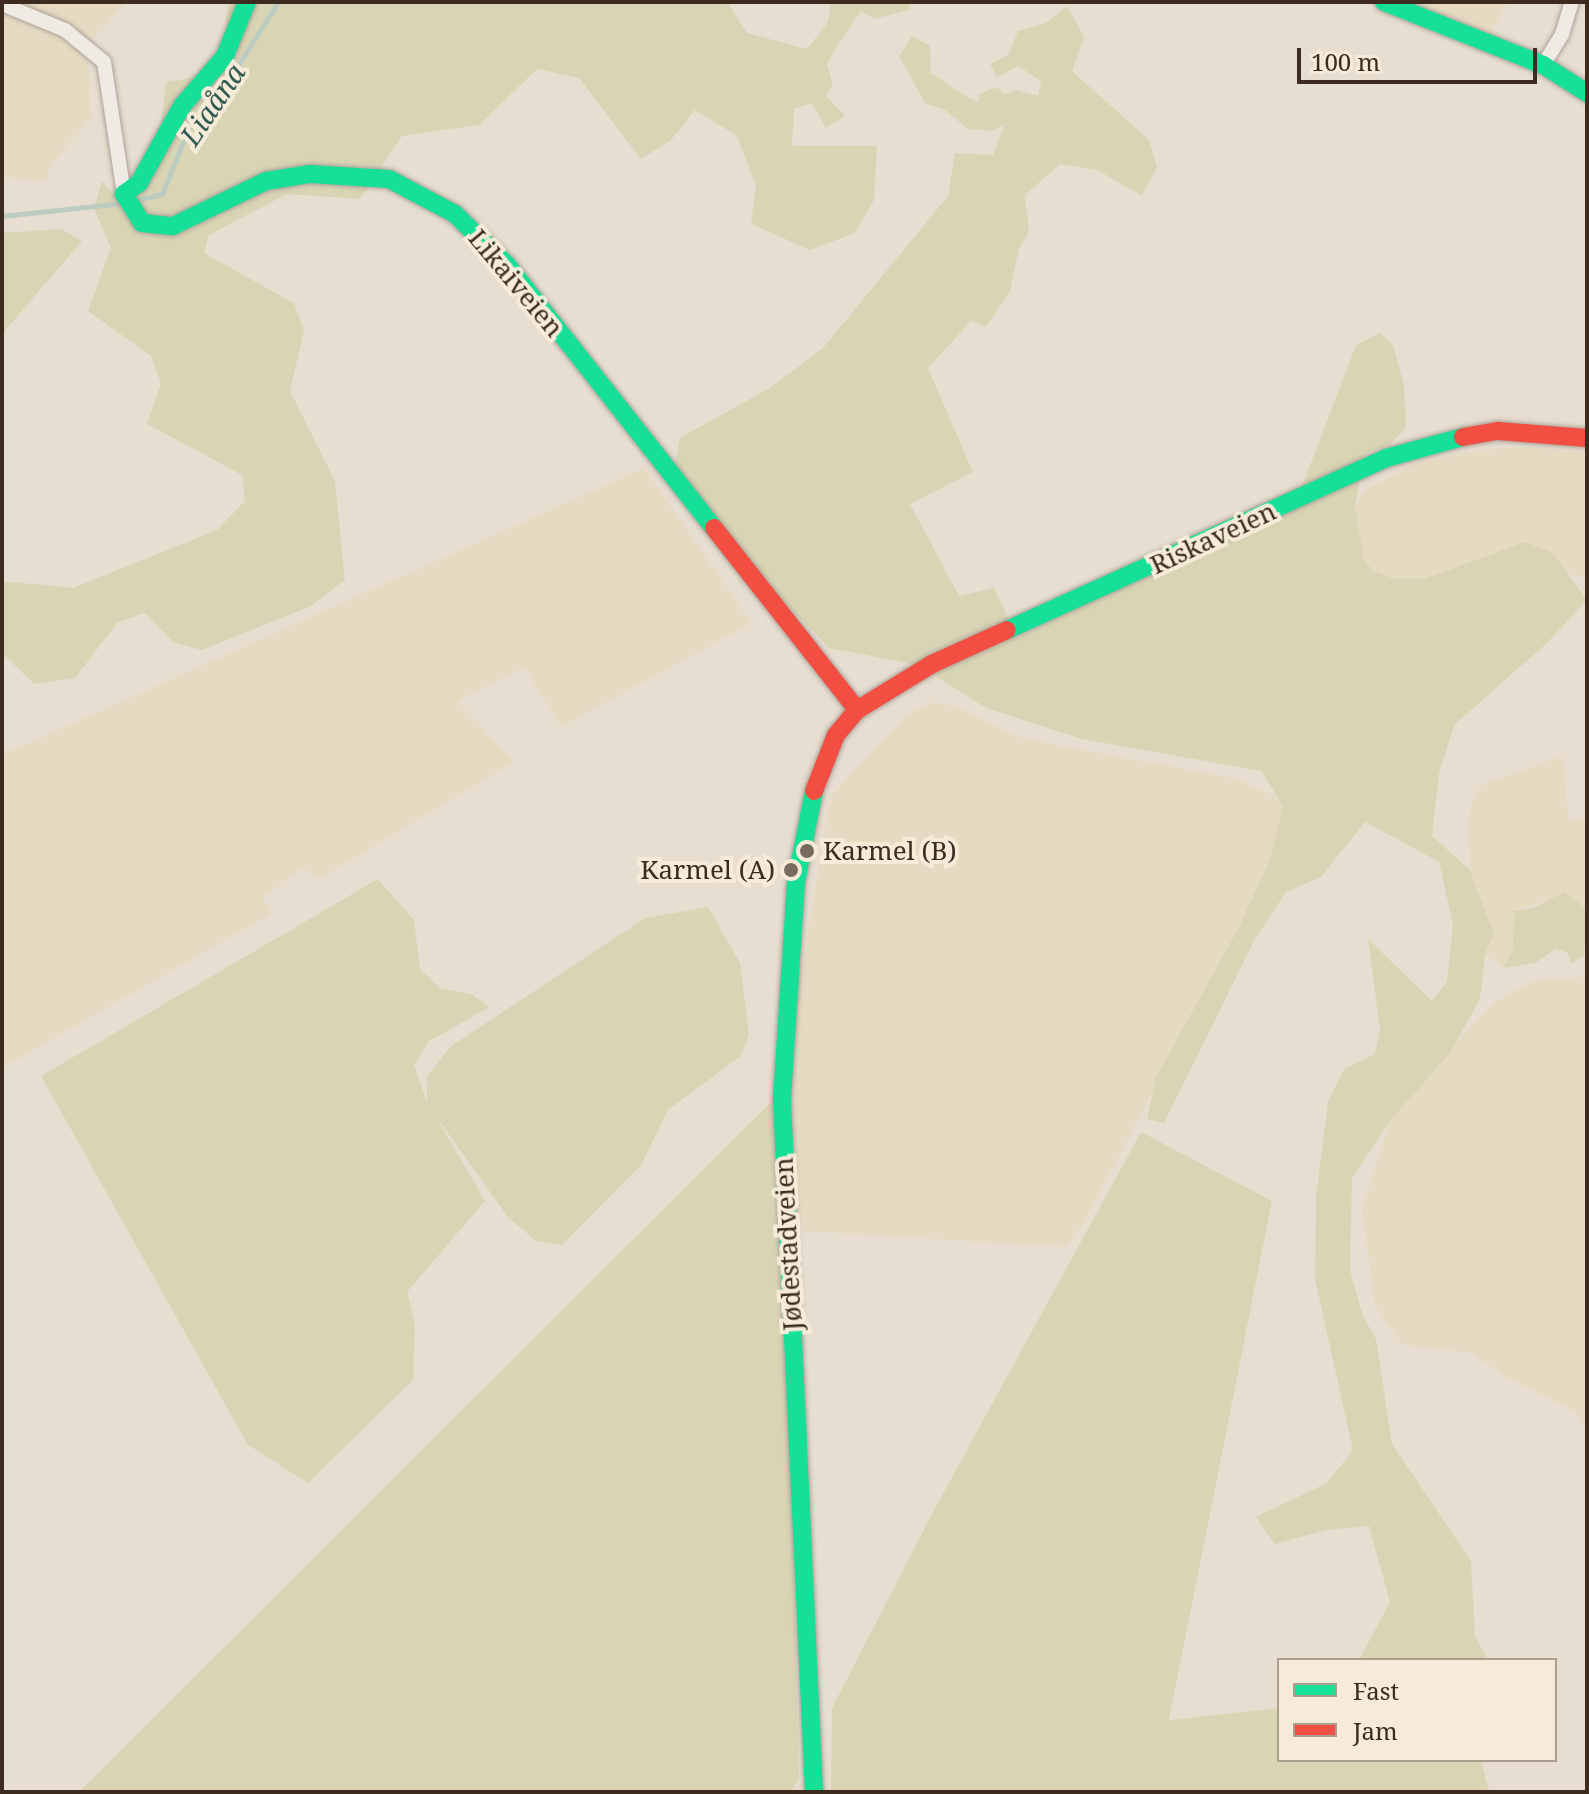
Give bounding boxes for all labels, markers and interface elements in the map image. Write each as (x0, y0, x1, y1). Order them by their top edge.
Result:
scale bar (1301, 32, 1541, 82)
text: 100 m (1311, 45, 1380, 78)
water label: Liaåna (173, 57, 251, 151)
street label: Likaiveien (462, 223, 570, 343)
street label: Riskaveien (1145, 495, 1281, 581)
place label: Karmel (B) (823, 835, 956, 867)
marker: Karmel (B) (798, 842, 816, 860)
place label: Karmel (A) (640, 854, 775, 886)
marker: Karmel (A) (782, 861, 800, 879)
street label: Jødestadveien (768, 1157, 808, 1331)
legend (1277, 1658, 1557, 1762)
text: Fast (1353, 1674, 1399, 1707)
text: Jam (1353, 1714, 1398, 1747)

